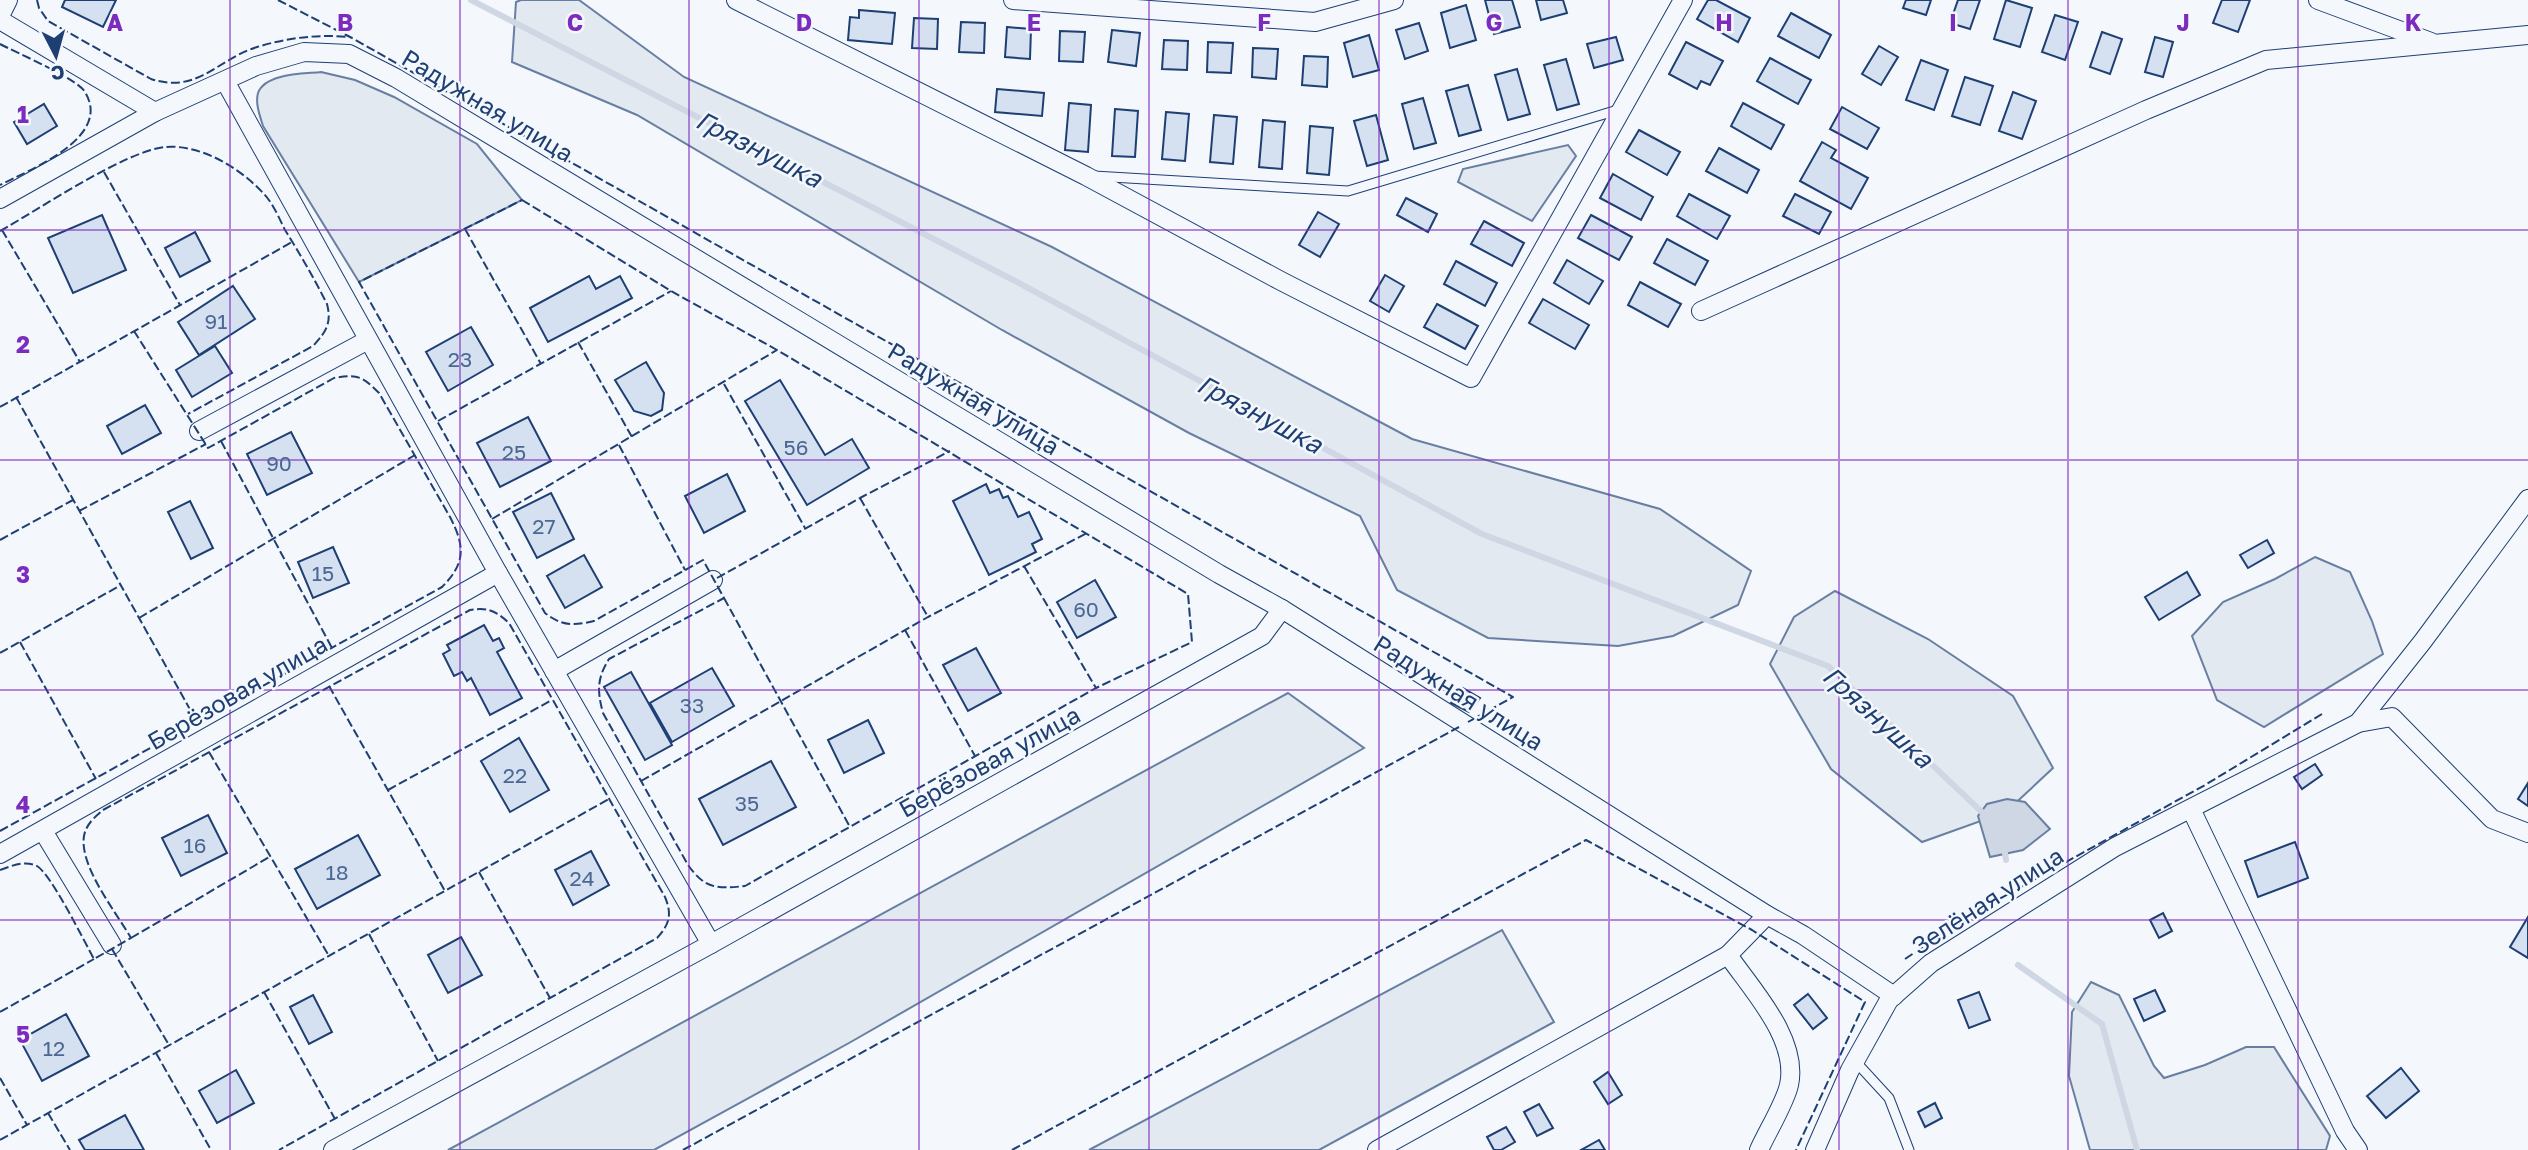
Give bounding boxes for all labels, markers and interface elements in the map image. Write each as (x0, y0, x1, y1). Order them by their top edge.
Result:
text: A (107, 8, 124, 36)
text: B (337, 8, 353, 36)
text: C (567, 8, 583, 36)
text: D (796, 8, 812, 36)
text: E (1027, 8, 1041, 36)
text: F (1257, 8, 1271, 36)
text: G (1486, 8, 1502, 36)
text: H (1715, 8, 1733, 36)
text: I (1949, 8, 1957, 36)
text: J (2176, 8, 2190, 36)
text: K (2405, 8, 2422, 36)
north arrow (21, 21, 91, 91)
street label: Радужная улица (397, 42, 579, 168)
text: С (50, 61, 66, 86)
text: 1 (17, 100, 29, 128)
water label: Грязнушка (691, 104, 828, 195)
house number: 91 (205, 308, 227, 334)
text: 2 (16, 330, 30, 358)
street label: Радужная улица (883, 335, 1065, 461)
house number: 23 (448, 346, 472, 372)
water label: Грязнушка (1192, 368, 1329, 460)
house number: 56 (784, 434, 808, 460)
house number: 25 (502, 439, 526, 465)
house number: 90 (266, 450, 292, 476)
house number: 27 (532, 513, 556, 539)
text: 3 (16, 560, 30, 588)
house number: 15 (312, 560, 334, 586)
house number: 60 (1073, 596, 1099, 622)
street label: Радужная улица (1369, 628, 1549, 756)
street label: Берёзовая улица (142, 629, 332, 755)
water label: Грязнушка (1817, 660, 1940, 775)
house number: 33 (680, 692, 704, 718)
street label: Берёзовая улица (893, 699, 1085, 823)
house number: 22 (503, 762, 527, 788)
text: 4 (16, 790, 30, 818)
house number: 35 (735, 790, 759, 816)
house number: 16 (184, 832, 206, 858)
street label: Зелёная улица (1906, 840, 2068, 960)
house number: 18 (326, 859, 349, 885)
house number: 24 (570, 865, 595, 891)
text: 5 (16, 1020, 30, 1048)
house number: 12 (43, 1035, 65, 1061)

